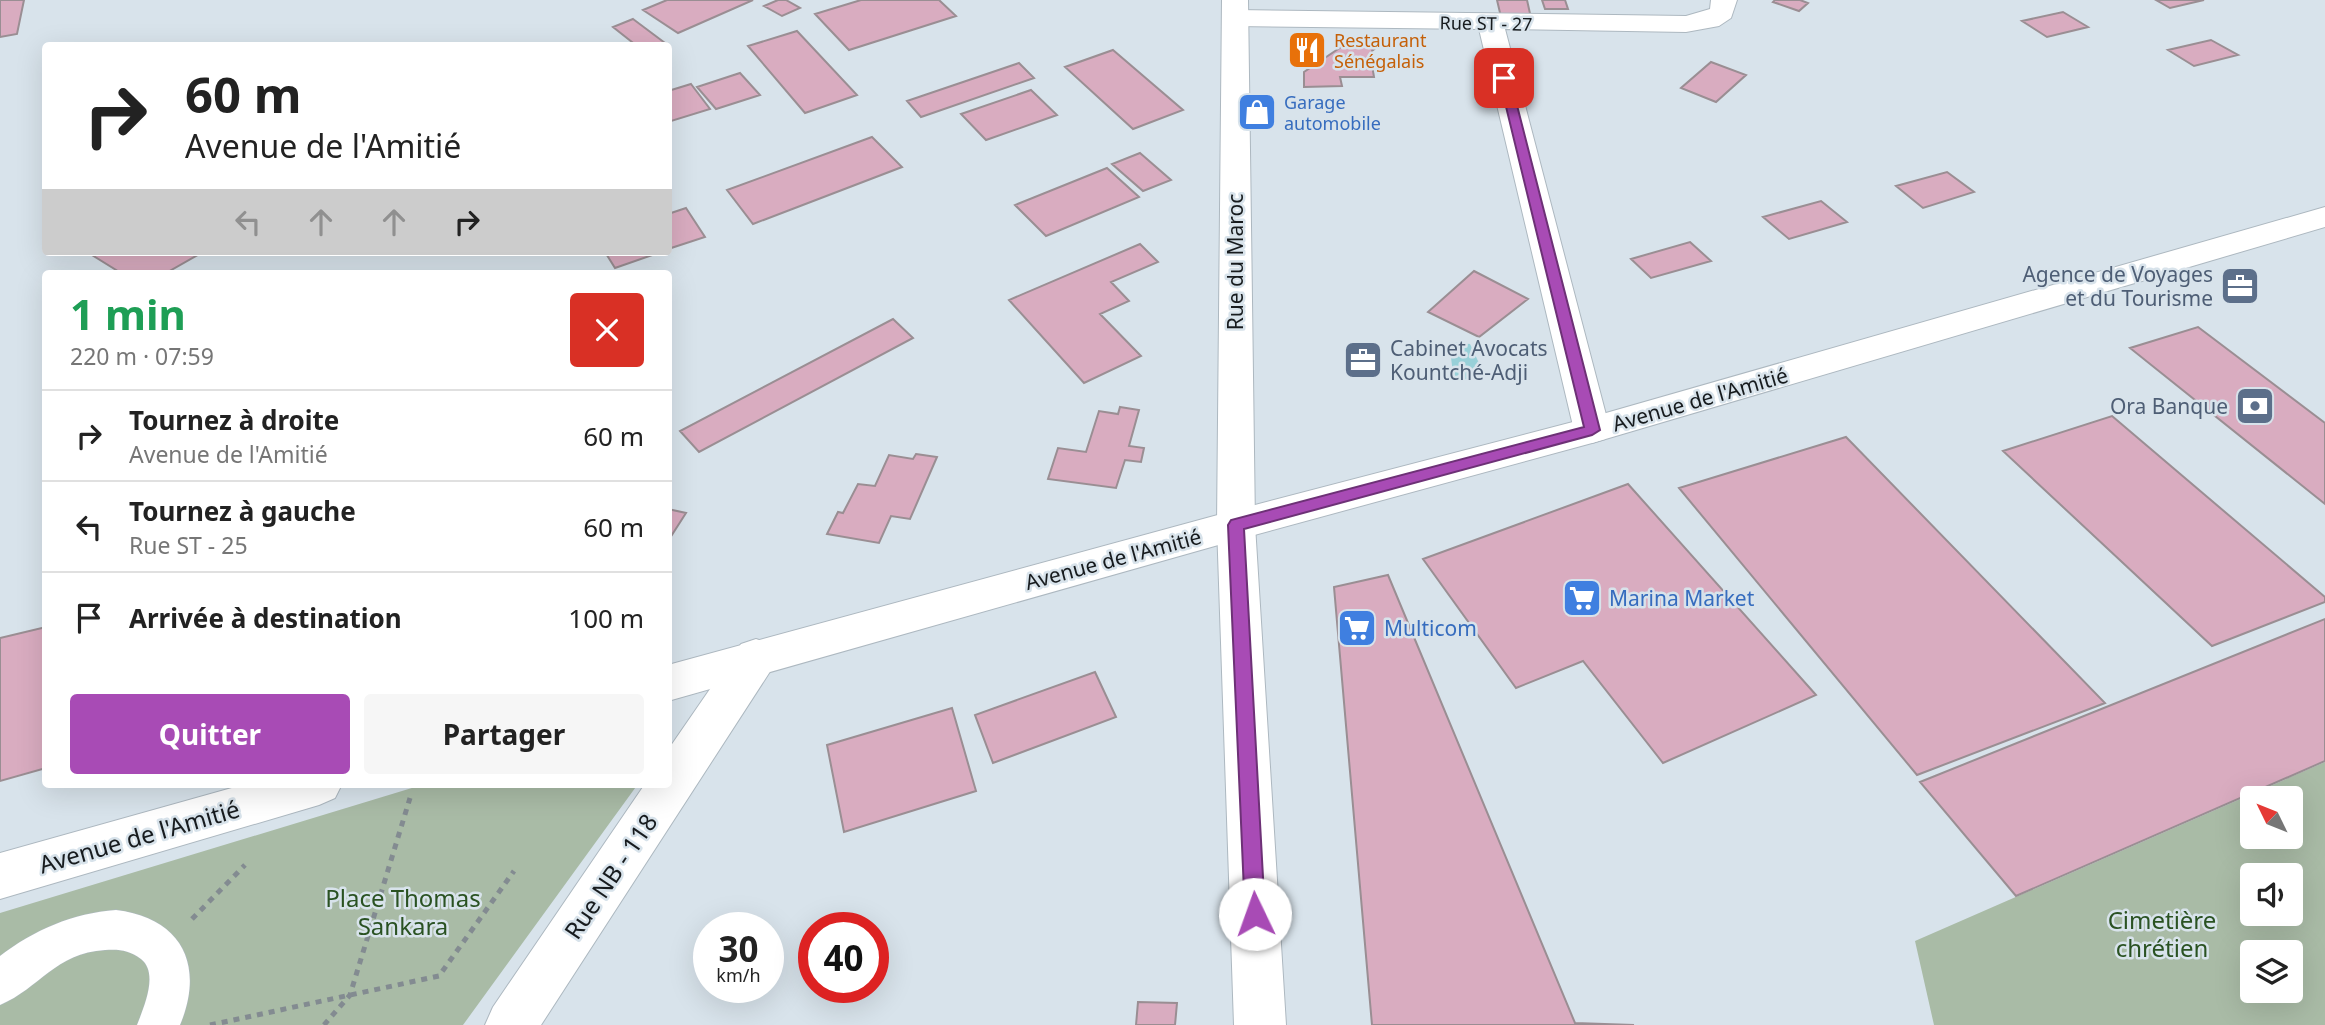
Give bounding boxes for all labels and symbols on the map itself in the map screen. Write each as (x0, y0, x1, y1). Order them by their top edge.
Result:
street label: Rue ST - 27 (1439, 10, 1533, 36)
place label: Restaurant Sénégalais (1334, 28, 1427, 73)
restaurant icon: Restaurant Sénégalais (1286, 29, 1328, 71)
pin (1474, 48, 1534, 108)
place label: Garage automobile (1284, 90, 1381, 135)
shop icon: Garage automobile (1236, 91, 1278, 133)
street label: Rue du Maroc (1221, 194, 1249, 330)
place label: Agence de Voyages et du Tourisme (2022, 260, 2213, 312)
office icon: Agence de Voyages et du Tourisme (2219, 265, 2261, 307)
place label: Cabinet Avocats Kountché-Adji (1390, 334, 1548, 386)
office icon: Cabinet Avocats Kountché-Adji (1342, 339, 1384, 381)
street label: Avenue de l'Amitié (1609, 361, 1791, 437)
bank icon: Ora Banque (2234, 385, 2276, 427)
place label: Ora Banque (2110, 392, 2228, 420)
street label: Avenue de l'Amitié (1022, 522, 1204, 596)
supermarket icon: Marina Market (1561, 577, 1603, 619)
place label: Marina Market (1609, 584, 1755, 612)
supermarket icon: Multicom (1336, 607, 1378, 649)
place label: Multicom (1384, 614, 1477, 642)
north arrow (2240, 786, 2303, 849)
street label: Avenue de l'Amitié (35, 792, 243, 880)
street label: Rue NB - 118 (556, 807, 664, 945)
position arrow (1218, 877, 1292, 951)
park label: Place Thomas Sankara (325, 881, 481, 942)
park label: Cimetière chrétien (2108, 903, 2216, 964)
speed limit sign: 40 (798, 912, 889, 1003)

